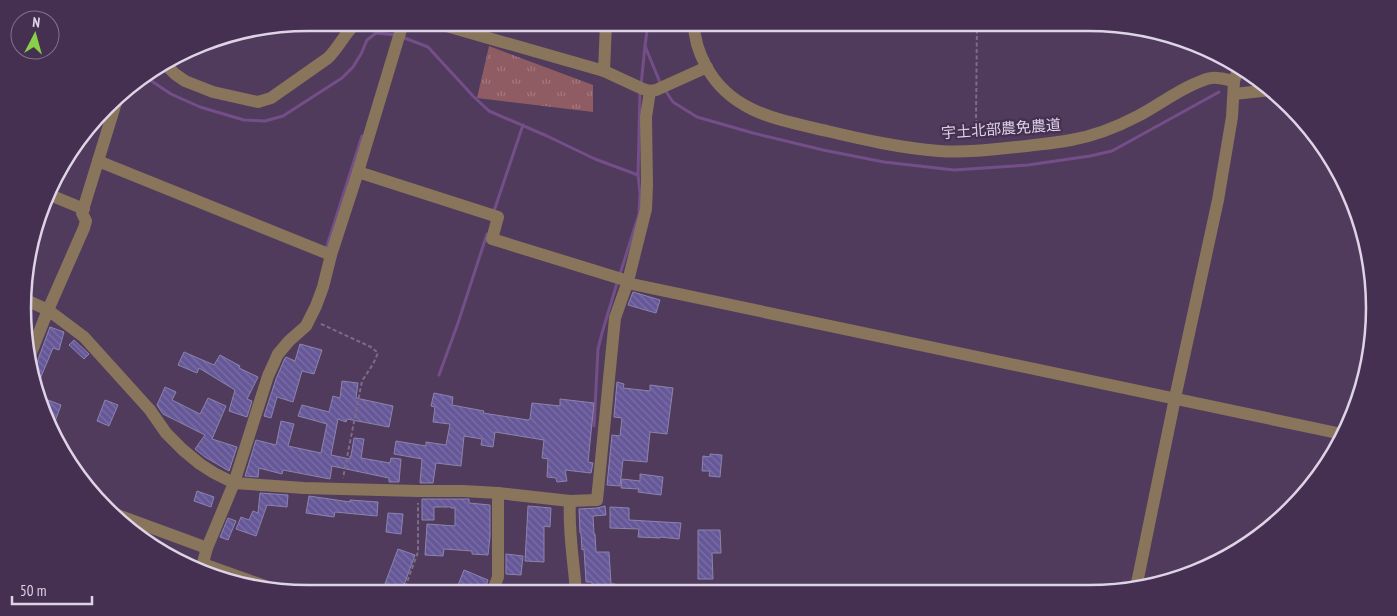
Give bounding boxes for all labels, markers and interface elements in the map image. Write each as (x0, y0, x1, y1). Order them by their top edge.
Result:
north arrow (10, 10, 60, 60)
text: N (32, 13, 41, 31)
street label: 宇土北部農免農道 (940, 115, 1061, 142)
scale bar (12, 574, 92, 606)
text: 50 m (20, 581, 46, 600)

